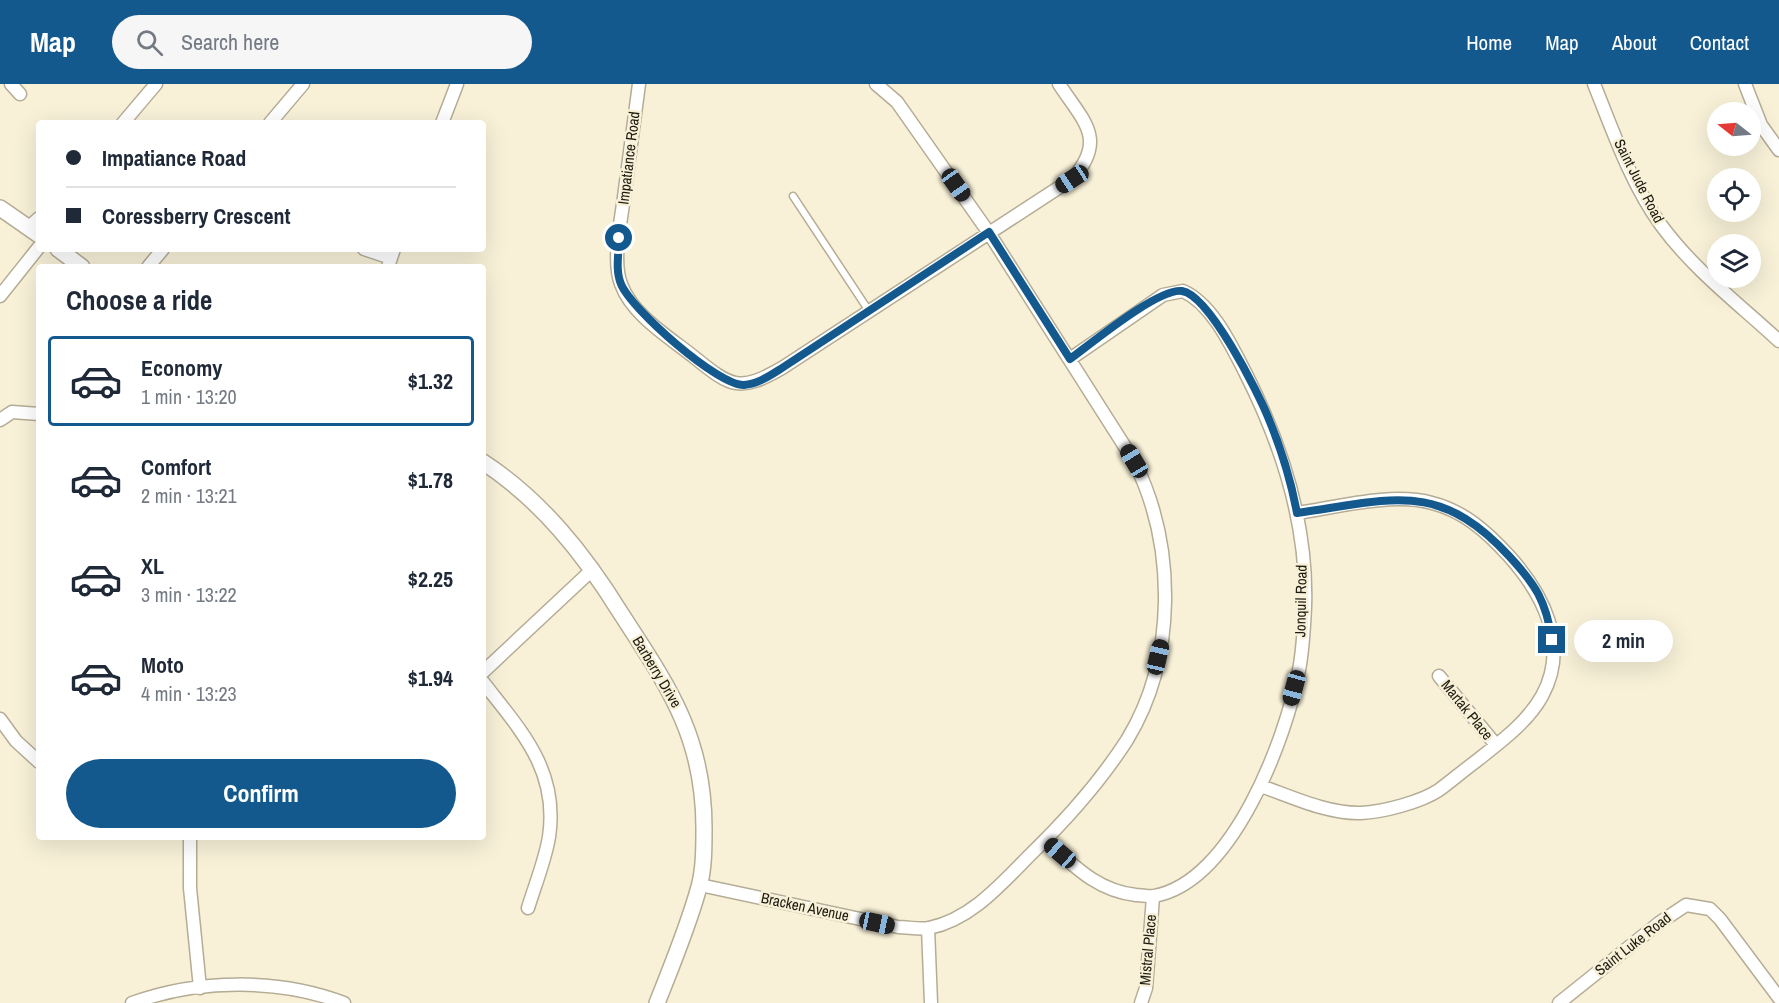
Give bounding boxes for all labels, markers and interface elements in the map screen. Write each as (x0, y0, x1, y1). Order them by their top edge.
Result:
search box (112, 15, 532, 69)
text: Map (30, 23, 76, 61)
icon: search (133, 26, 166, 59)
text: Search here (181, 27, 279, 57)
text: Home (1466, 28, 1512, 57)
text: Map (1545, 28, 1579, 57)
text: About (1612, 28, 1657, 57)
text: Contact (1690, 28, 1749, 57)
north arrow (1707, 102, 1761, 156)
map controls (1707, 102, 1761, 288)
street label: Impatiance Road (612, 110, 645, 206)
street label: Saint Jude Road (1609, 135, 1670, 226)
text: Impatiance Road (102, 143, 246, 173)
car (1052, 162, 1092, 196)
car (938, 165, 974, 205)
button: locate (1707, 168, 1761, 222)
text: Coressberry Crescent (102, 201, 291, 231)
route start (605, 224, 632, 251)
button: layers (1707, 234, 1761, 288)
text: Choose a ride (66, 282, 212, 318)
text: Economy (141, 353, 222, 383)
icon: car (69, 354, 123, 408)
text: $1.32 (408, 366, 453, 396)
text: 1 min · 13:20 (141, 383, 237, 410)
car (1117, 441, 1151, 481)
text: Comfort (141, 452, 211, 482)
icon: car (69, 453, 123, 507)
text: $1.78 (408, 465, 453, 495)
text: 2 min · 13:21 (141, 482, 237, 509)
text: XL (141, 551, 164, 581)
icon: car (69, 552, 123, 606)
text: $2.25 (408, 564, 453, 594)
street label: Jonquil Road (1289, 565, 1312, 637)
text: 3 min · 13:22 (141, 581, 237, 608)
callout: 2 min (1573, 619, 1672, 661)
route end (1538, 626, 1565, 653)
text: 2 min (1602, 627, 1645, 654)
street label: Barberry Drive (628, 632, 687, 712)
car (1145, 637, 1171, 677)
text: Moto (141, 650, 184, 680)
icon: car (69, 651, 123, 705)
text: $1.94 (408, 663, 453, 693)
car (1281, 668, 1307, 708)
street label: Martak Place (1437, 675, 1498, 744)
text: 4 min · 13:23 (141, 680, 237, 707)
button: Confirm (66, 759, 456, 828)
car (1041, 834, 1079, 872)
street label: Bracken Avenue (759, 887, 851, 926)
street label: Saint Luke Road (1590, 907, 1675, 980)
car (858, 910, 896, 936)
street label: Mistral Place (1134, 913, 1161, 986)

